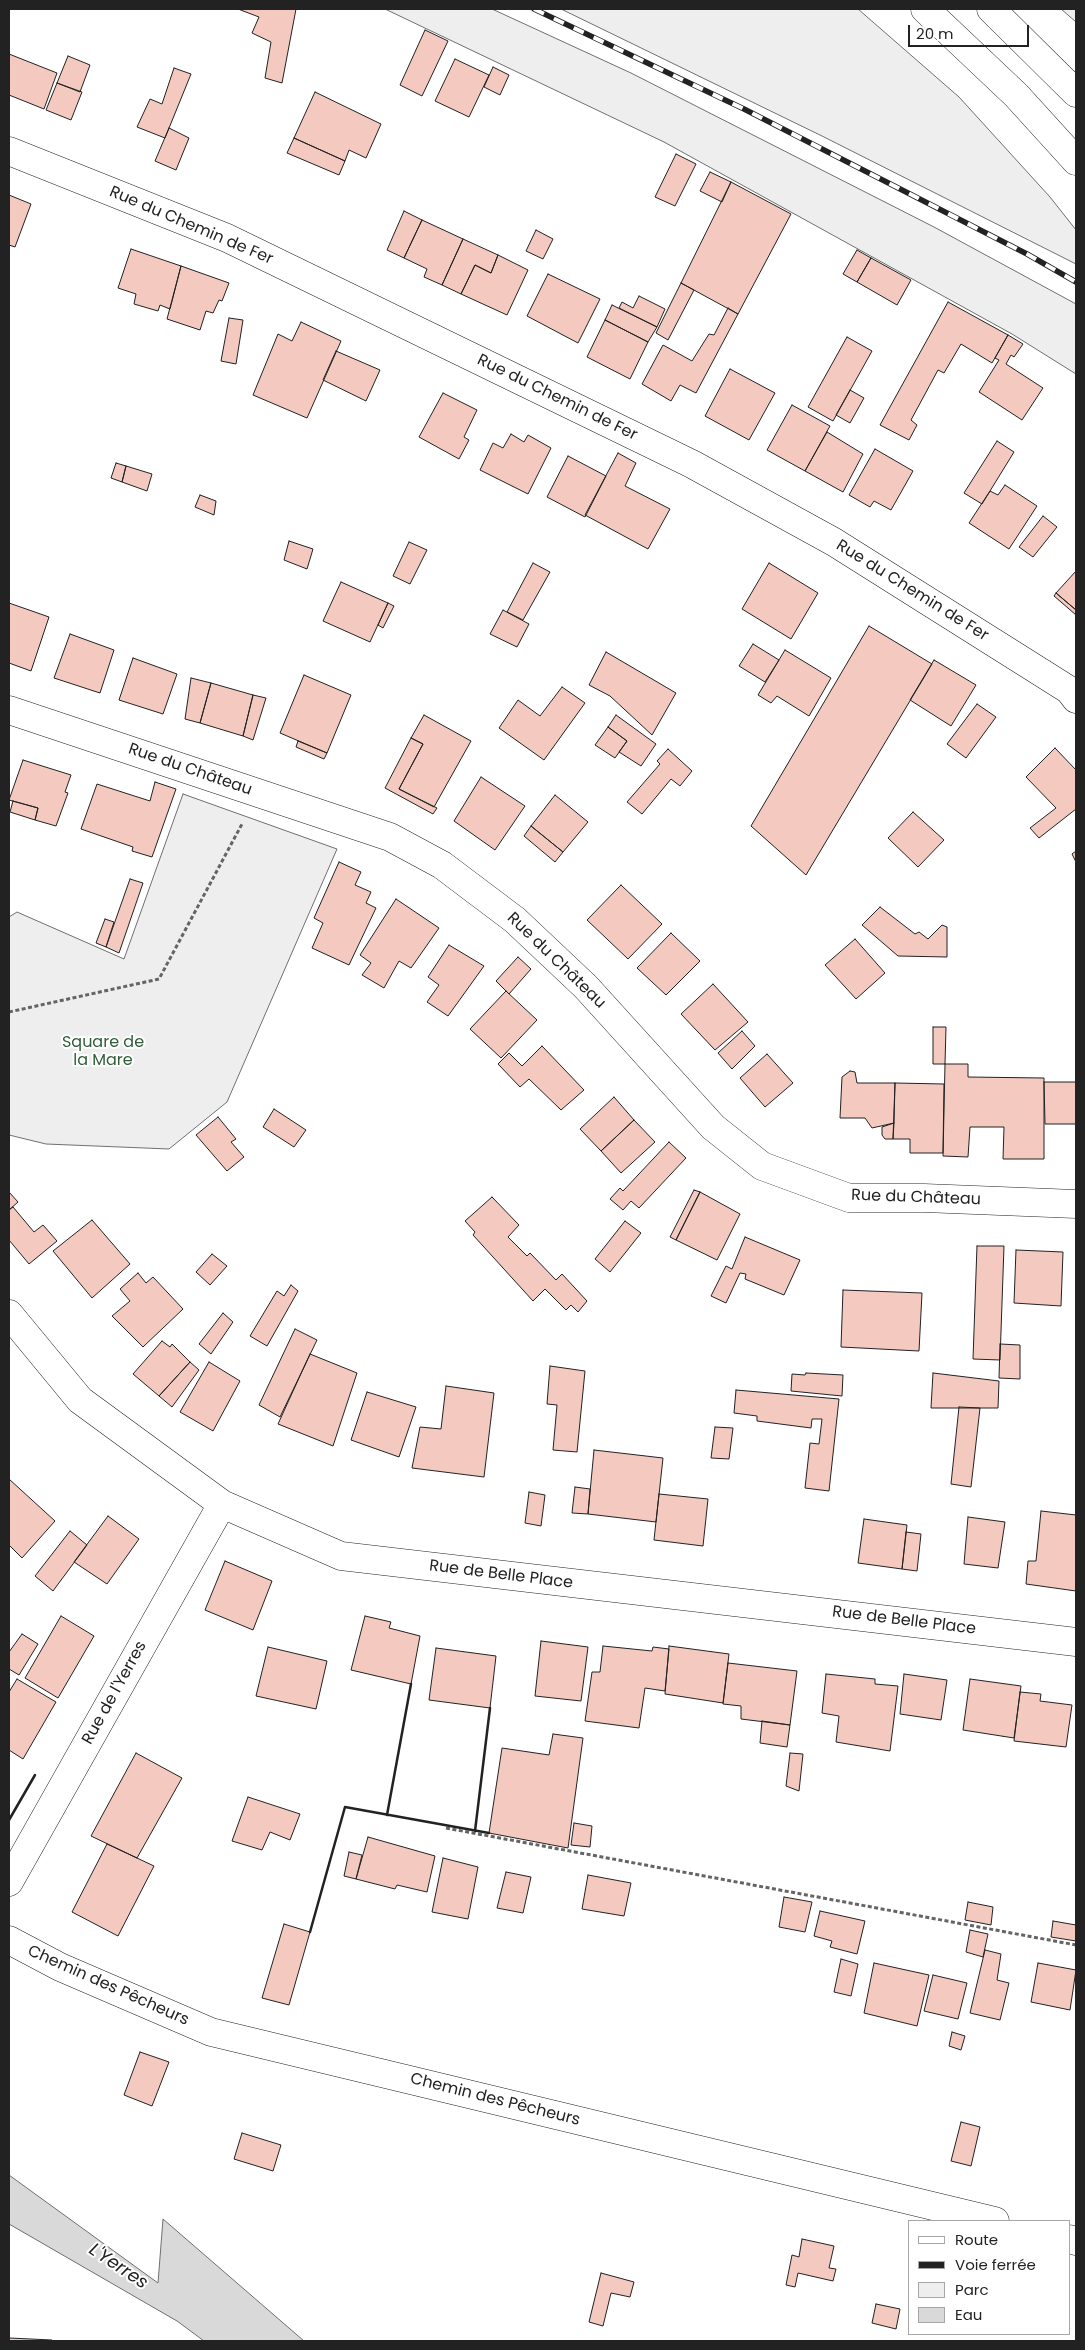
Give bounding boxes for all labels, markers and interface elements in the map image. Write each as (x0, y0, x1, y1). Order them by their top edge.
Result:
scale bar (910, 15, 1031, 47)
text: 20 m (916, 23, 954, 44)
street label: Rue du Chemin de Fer (106, 183, 276, 269)
street label: Rue du Chemin de Fer (474, 351, 640, 445)
street label: Rue du Chemin de Fer (832, 536, 992, 646)
street label: Rue du Château (126, 740, 254, 800)
street label: Rue du Château (503, 909, 609, 1013)
park label: Square de la Mare (62, 1033, 144, 1071)
street label: Rue du Château (851, 1186, 981, 1210)
street label: Rue de Belle Place (428, 1557, 574, 1593)
street label: Rue de Belle Place (831, 1603, 977, 1639)
street label: Rue de l'Yerres (79, 1638, 151, 1748)
street label: Chemin des Pêcheurs (24, 1942, 192, 2030)
street label: Chemin des Pêcheurs (408, 2070, 582, 2130)
legend (908, 2220, 1070, 2335)
text: Route (955, 2229, 998, 2250)
water label: L'Yerres (84, 2240, 152, 2294)
text: Voie ferrée (955, 2254, 1036, 2275)
text: Parc (955, 2279, 989, 2300)
text: Eau (955, 2304, 982, 2325)

